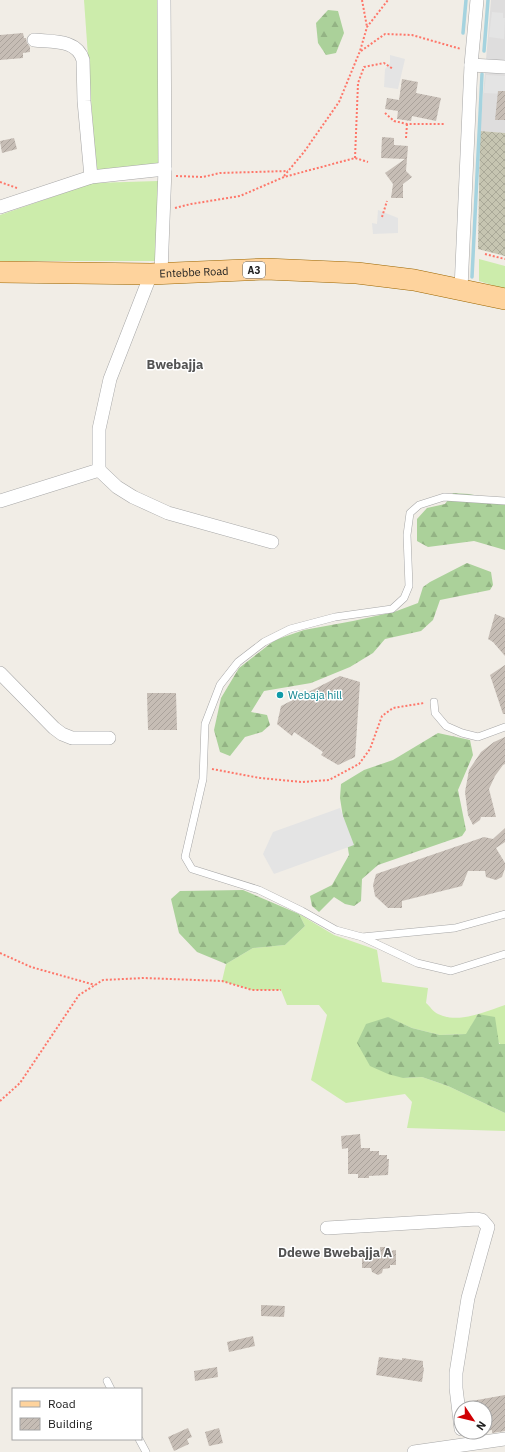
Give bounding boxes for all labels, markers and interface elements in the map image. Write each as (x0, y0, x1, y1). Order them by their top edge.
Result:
road number: A3 (243, 262, 265, 278)
street label: Entebbe Road (159, 264, 229, 281)
district label: Bwebajja (147, 356, 203, 373)
place label: Webaja hill (288, 688, 342, 702)
marker: Webaja hill (275, 690, 285, 700)
district label: Ddewe Bwebajja A (278, 1244, 392, 1261)
legend (12, 1388, 142, 1440)
text: Road (48, 1396, 76, 1411)
north arrow (453, 1400, 493, 1440)
text: Building (48, 1416, 93, 1431)
text: N (473, 1418, 489, 1433)

